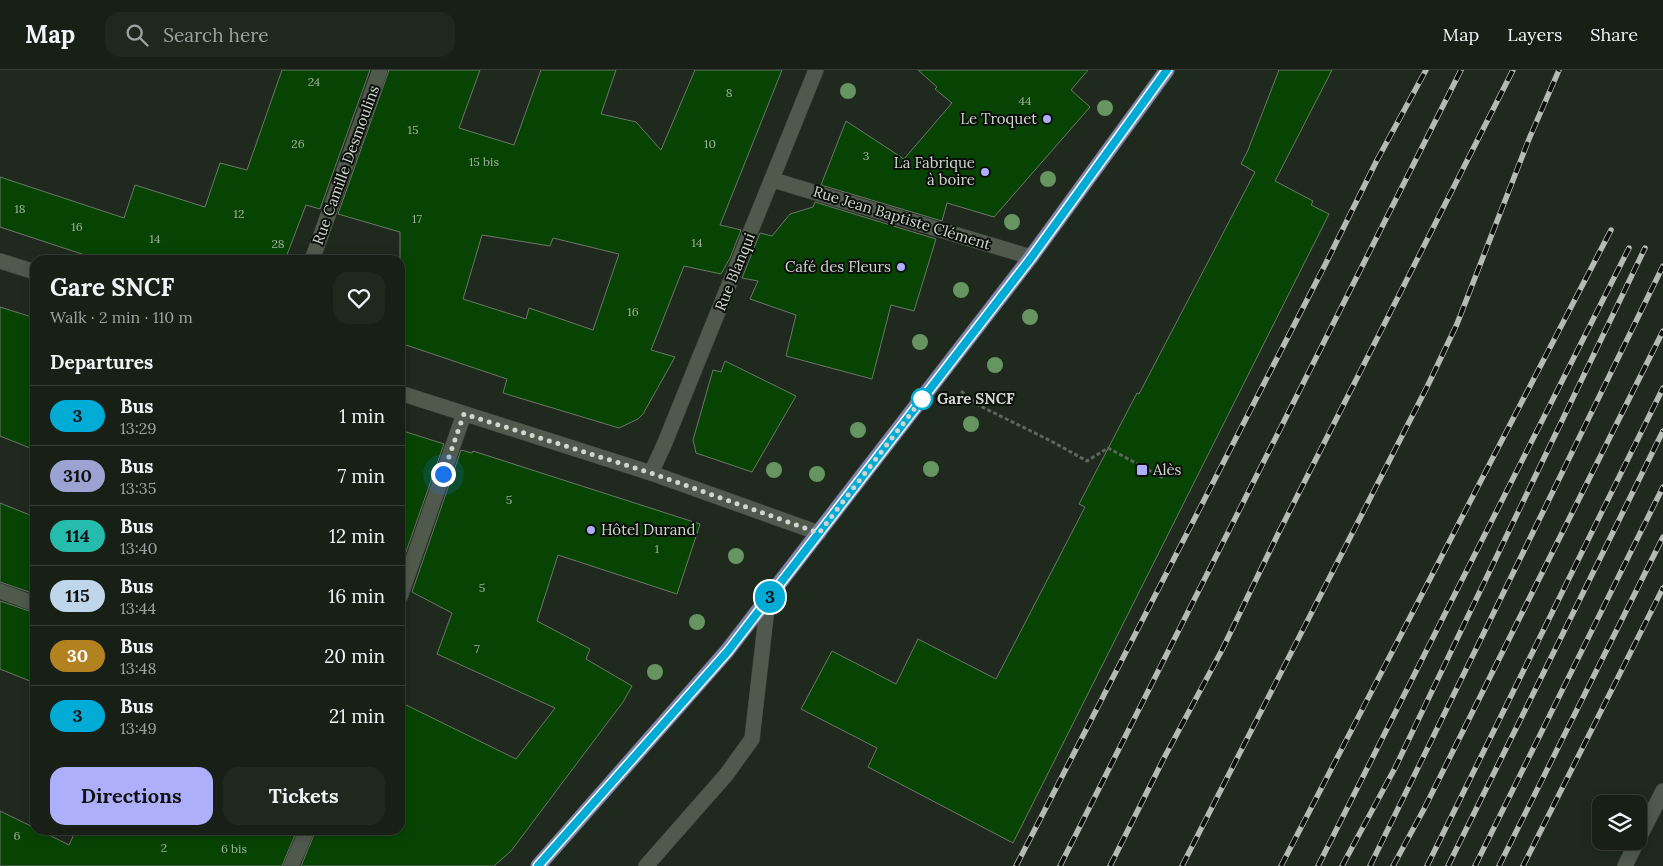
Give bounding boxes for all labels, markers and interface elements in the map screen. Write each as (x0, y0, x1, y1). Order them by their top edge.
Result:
search box (105, 12, 455, 57)
text: Map (25, 19, 75, 50)
icon: search (123, 21, 151, 49)
text: Search here (163, 23, 269, 47)
text: Map (1443, 23, 1479, 46)
text: Layers (1507, 23, 1562, 46)
text: Share (1590, 23, 1638, 46)
house number: 24 (308, 74, 321, 89)
street label: Rue Camille Desmoulins (308, 82, 383, 247)
house number: 8 (726, 85, 733, 100)
house number: 44 (1018, 93, 1032, 108)
place label: Le Troquet (960, 109, 1037, 128)
marker: Le Troquet (1041, 113, 1053, 125)
house number: 15 (408, 122, 418, 137)
house number: 26 (291, 136, 305, 151)
house number: 10 (704, 136, 716, 151)
house number: 3 (863, 148, 870, 163)
place label: La Fabrique à boire (894, 153, 975, 189)
house number: 15 bis (469, 154, 499, 169)
marker: La Fabrique à boire (979, 166, 991, 178)
street label: Rue Jean Baptiste Clément (811, 181, 993, 254)
house number: 18 (14, 201, 26, 216)
house number: 12 (234, 206, 244, 221)
house number: 17 (412, 211, 422, 226)
house number: 16 (71, 219, 83, 234)
street label: Rue Blanqui (710, 230, 759, 314)
house number: 14 (150, 231, 161, 246)
house number: 14 (692, 235, 703, 250)
house number: 28 (271, 236, 285, 251)
place label: Café des Fleurs (785, 257, 891, 276)
marker: Café des Fleurs (895, 261, 907, 273)
text: Gare SNCF (50, 272, 174, 303)
button: heart (333, 272, 385, 324)
house number: 16 (627, 304, 639, 319)
text: Walk · 2 min · 110 m (50, 307, 193, 327)
text: Departures (50, 350, 153, 374)
marker: Gare SNCF (911, 388, 933, 410)
place label: Gare SNCF (937, 389, 1015, 408)
text: Bus (120, 394, 153, 418)
text: 3 (72, 404, 83, 427)
text: 1 min (339, 404, 385, 428)
text: 13:29 (120, 418, 157, 438)
text: Bus (120, 454, 153, 478)
place label: Alès (1152, 460, 1182, 479)
your location (431, 462, 456, 487)
marker: Alès (1135, 463, 1149, 477)
text: 310 (63, 464, 92, 487)
text: 7 min (337, 464, 385, 488)
text: 13:35 (120, 478, 156, 498)
house number: 5 (506, 492, 512, 507)
text: Bus (120, 514, 153, 538)
place label: Hôtel Durand (601, 520, 695, 539)
text: 114 (65, 524, 90, 547)
text: 12 min (329, 524, 385, 548)
marker: Hôtel Durand (585, 524, 597, 536)
text: 13:40 (120, 538, 157, 558)
house number: 1 (655, 541, 659, 556)
text: Bus (120, 574, 153, 598)
house number: 5 (479, 580, 485, 595)
line badge: 3 (754, 581, 786, 613)
text: 115 (65, 584, 90, 607)
text: 16 min (328, 584, 385, 608)
text: 3 (765, 585, 775, 608)
text: 13:44 (120, 598, 156, 618)
text: Bus (120, 634, 153, 658)
house number: 7 (474, 641, 480, 656)
text: 30 (67, 644, 88, 667)
text: 20 min (324, 644, 385, 668)
text: 13:48 (120, 658, 156, 678)
text: Bus (120, 694, 153, 718)
text: 3 (72, 704, 83, 727)
text: 21 min (329, 704, 385, 728)
text: 13:49 (120, 718, 157, 738)
button: Directions (50, 767, 213, 825)
button: Tickets (223, 767, 385, 825)
map controls (1592, 795, 1647, 850)
button: layers (1592, 795, 1647, 850)
house number: 6 (14, 828, 21, 843)
house number: 2 (161, 840, 167, 855)
house number: 6 bis (221, 841, 247, 856)

